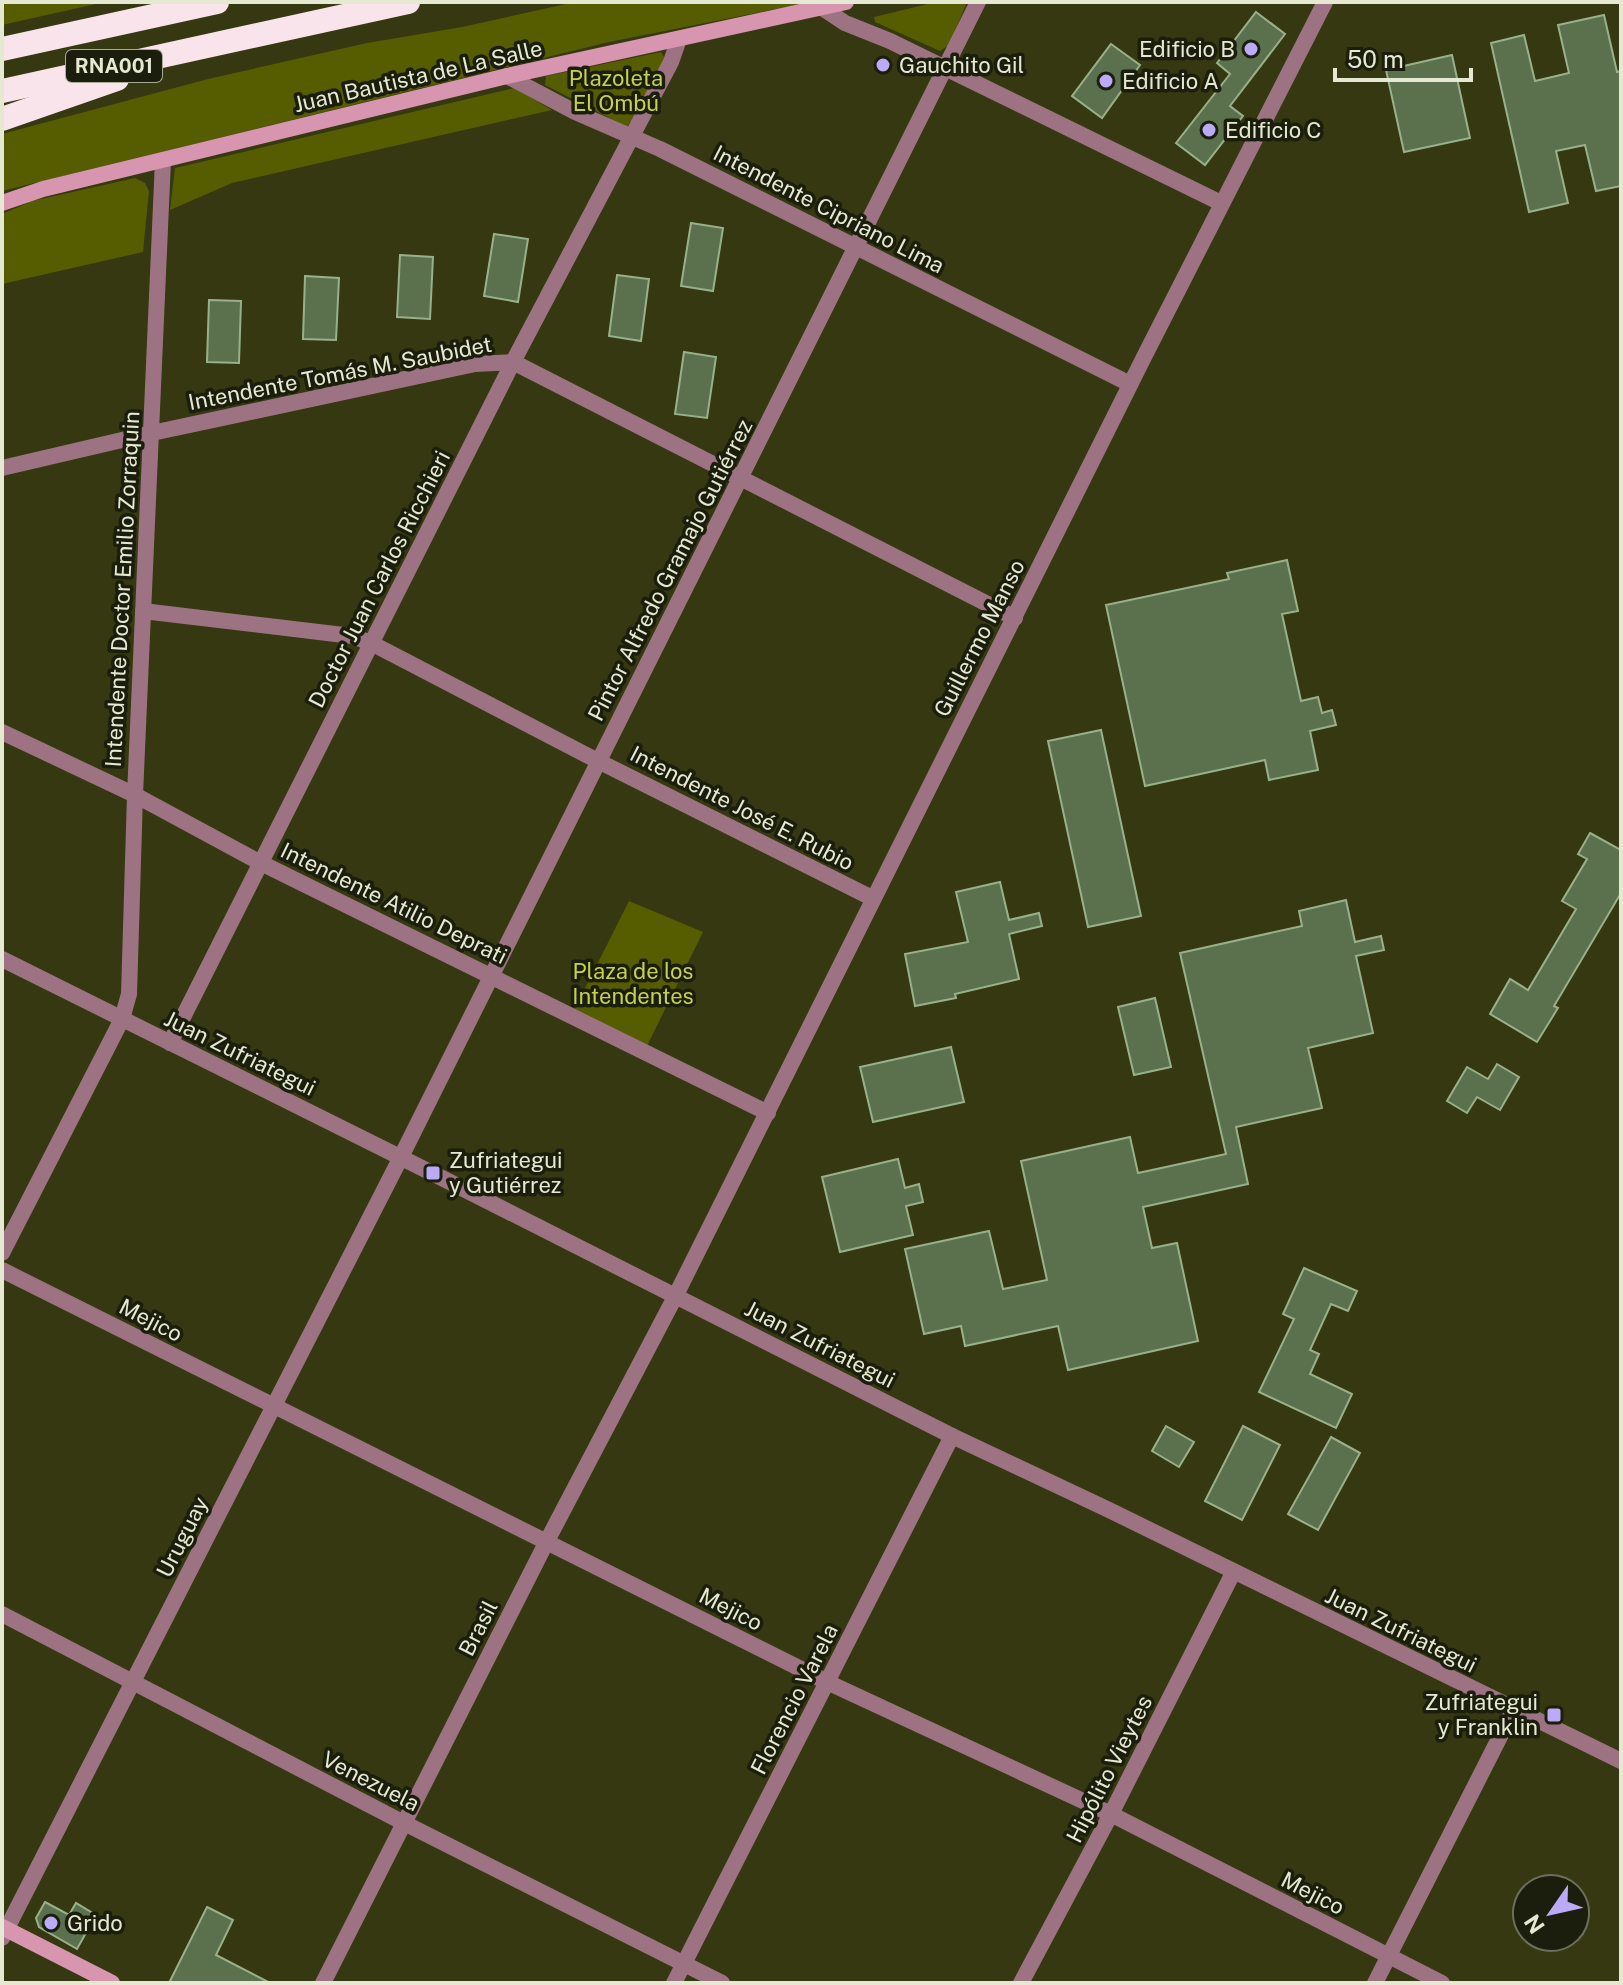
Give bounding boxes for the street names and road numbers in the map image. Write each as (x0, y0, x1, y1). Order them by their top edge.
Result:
street label: Juan Bautista de La Salle (291, 35, 545, 117)
road number: RNA001 (66, 50, 162, 82)
street label: Intendente Cipriano Lima (709, 139, 949, 279)
street label: Intendente Tomás M. Saubidet (186, 331, 494, 415)
street label: Intendente Doctor Emilio Zorraquin (100, 410, 144, 768)
street label: Pintor Alfredo Gramajo Gutiérrez (582, 415, 758, 725)
street label: Doctor Juan Carlos Ricchieri (303, 446, 455, 712)
street label: Guillermo Manso (928, 555, 1030, 721)
street label: Intendente José E. Rubio (626, 740, 858, 876)
street label: Intendente Atilio Deprati (277, 837, 511, 969)
street label: Juan Zufriategui (160, 1005, 320, 1101)
street label: Mejico (115, 1293, 187, 1347)
street label: Juan Zufriategui (741, 1295, 899, 1393)
street label: Uruguay (151, 1492, 213, 1581)
street label: Mejico (695, 1582, 767, 1636)
street label: Juan Zufriategui (1321, 1582, 1481, 1678)
street label: Brasil (453, 1596, 503, 1660)
street label: Florencio Varela (745, 1619, 843, 1779)
street label: Hipólito Vieytes (1061, 1691, 1157, 1847)
street label: Venezuela (318, 1745, 424, 1817)
street label: Mejico (1277, 1866, 1349, 1920)

